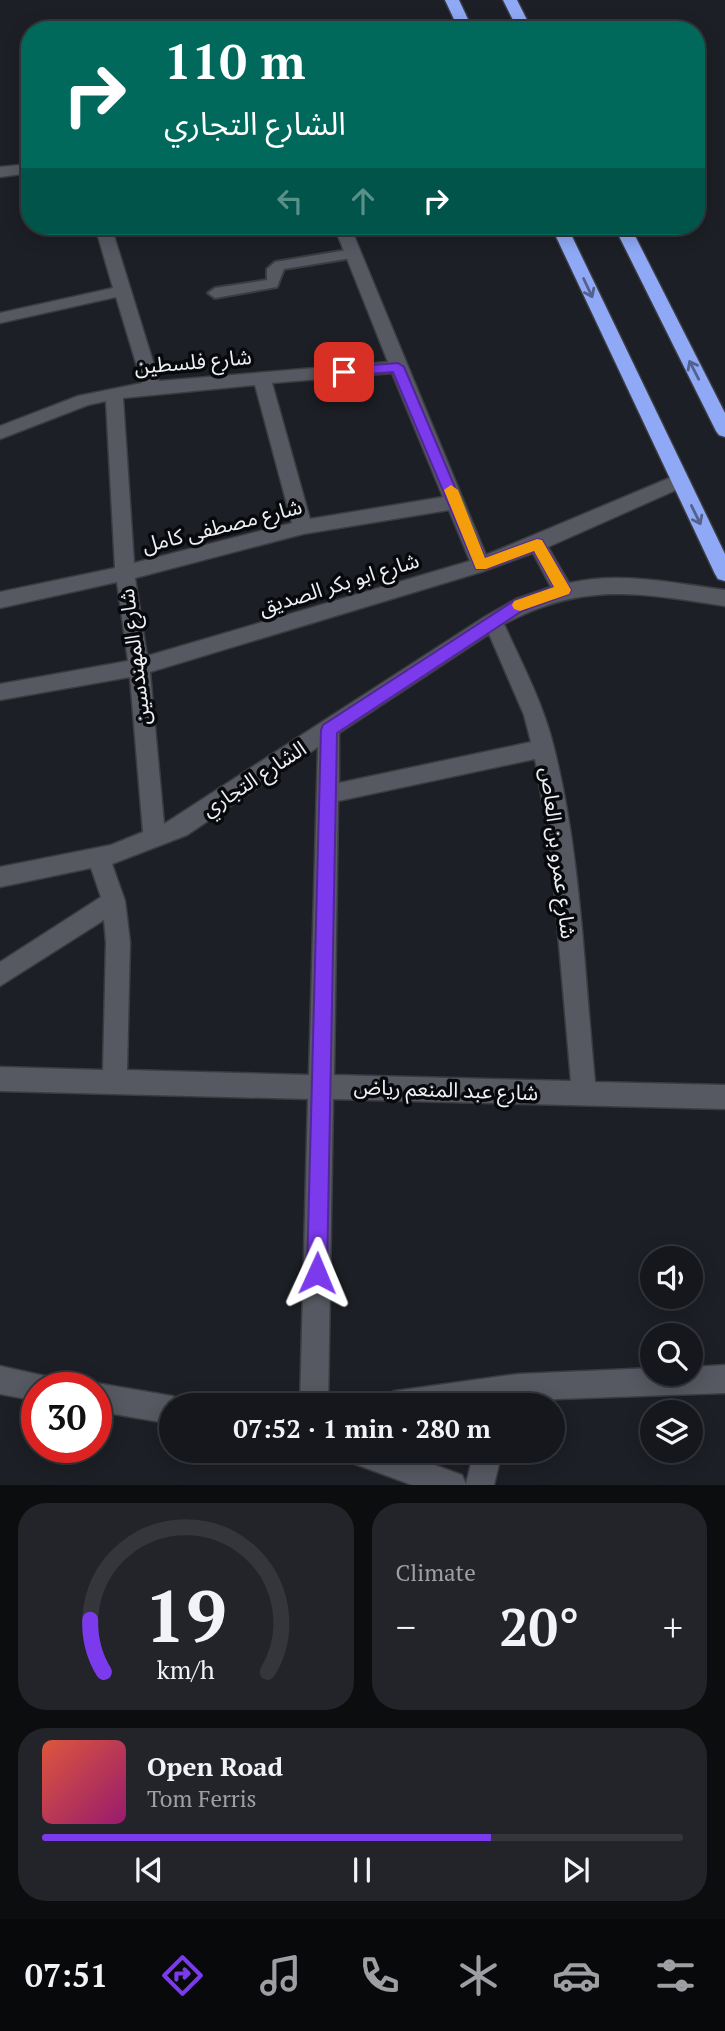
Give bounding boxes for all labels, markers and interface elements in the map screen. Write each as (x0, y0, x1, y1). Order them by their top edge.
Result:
text: 110 m (164, 28, 306, 93)
icon: right (49, 49, 140, 140)
text: الشارع التجاري (164, 102, 346, 144)
icon: left (271, 182, 309, 220)
icon: ahead (344, 182, 382, 220)
icon: right (417, 182, 455, 220)
one-way arrow (582, 276, 595, 298)
street label: شارع فلسطين (133, 342, 253, 382)
pin (314, 342, 374, 402)
icon: arrive (325, 353, 363, 391)
one-way arrow (687, 360, 701, 381)
street label: شارع مصطفى كامل (139, 492, 305, 560)
one-way arrow (689, 504, 703, 525)
street label: شارع ابو بكر الصديق (255, 545, 423, 623)
street label: شارع المهندسين (112, 587, 158, 727)
street label: الشارع التجاري (196, 734, 313, 825)
street label: شارع عمرو بن العاص (533, 766, 583, 940)
street label: شارع عبد المنعم رياض (353, 1072, 539, 1108)
position arrow (280, 1236, 354, 1310)
map controls (640, 1246, 703, 1463)
button: sound (640, 1246, 703, 1309)
button: search (640, 1323, 703, 1386)
speed limit sign: 30 (21, 1372, 112, 1463)
button: layers (640, 1400, 703, 1463)
text: 07:52 · 1 min · 280 m (233, 1411, 491, 1445)
text: Climate (396, 1557, 476, 1588)
text: 19 (145, 1567, 227, 1664)
text: 20° (499, 1592, 579, 1661)
text: − (396, 1602, 416, 1652)
text: + (663, 1602, 683, 1652)
text: km/h (157, 1653, 215, 1686)
text: Open Road (147, 1749, 283, 1783)
text: Tom Ferris (147, 1783, 257, 1814)
icon: previous (130, 1851, 168, 1889)
icon: pause (343, 1851, 381, 1889)
icon: next (557, 1851, 595, 1889)
icon: directions (158, 1951, 207, 2000)
icon: music (256, 1951, 305, 2000)
icon: phone (355, 1951, 404, 2000)
icon: climate (454, 1951, 503, 2000)
icon: car (552, 1951, 601, 2000)
icon: filters (651, 1951, 700, 2000)
text: 07:51 (25, 1954, 108, 1996)

